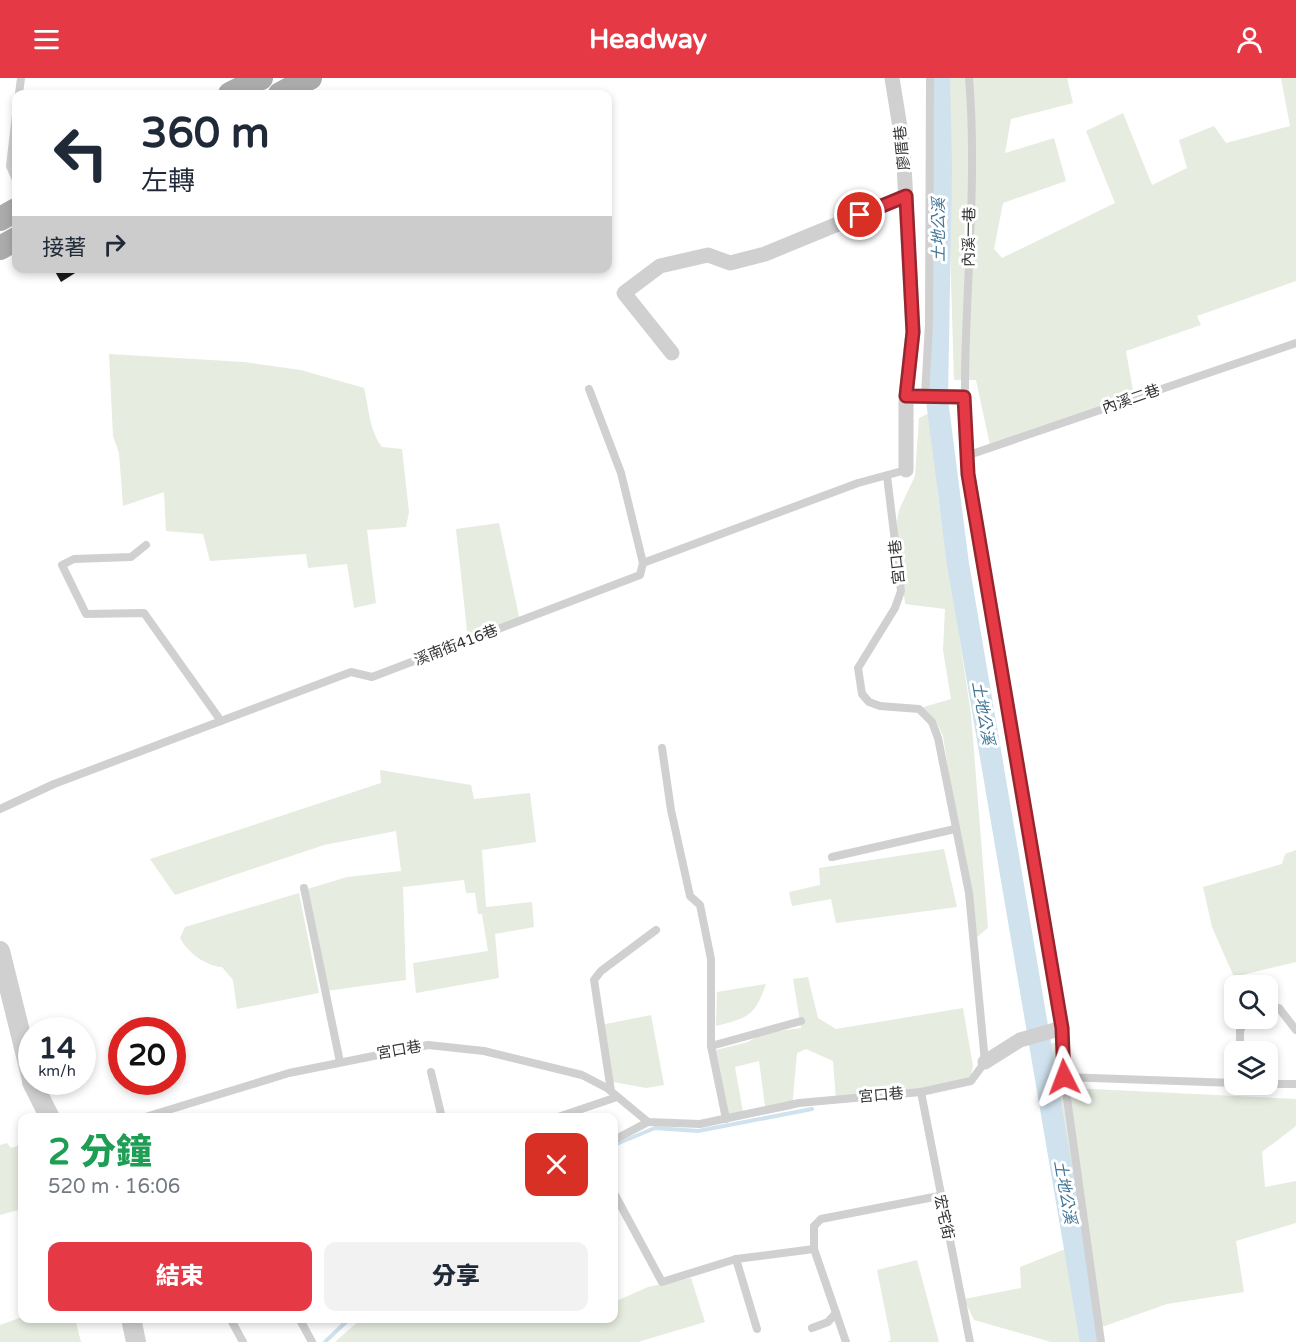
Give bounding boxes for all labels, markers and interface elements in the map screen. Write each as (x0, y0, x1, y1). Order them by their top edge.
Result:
icon: menu (30, 23, 63, 56)
text: Headway (589, 23, 707, 56)
icon: person (1233, 23, 1266, 56)
text: 360 m (141, 108, 270, 159)
icon: left (42, 114, 120, 192)
street label: 廖厝巷 (891, 125, 913, 171)
text: 左轉 (141, 165, 195, 198)
pin (834, 189, 885, 240)
water label: 土地公溪 (929, 196, 949, 262)
icon: arrive (843, 198, 876, 231)
street label: 內溪一巷 (959, 207, 979, 267)
icon: right (98, 228, 131, 261)
text: 接著 (42, 235, 86, 261)
street label: 內溪二巷 (1100, 381, 1162, 417)
street label: 宮口巷 (886, 539, 908, 585)
street label: 溪南街416巷 (412, 621, 500, 669)
water label: 土地公溪 (968, 680, 999, 748)
map controls (1224, 975, 1278, 1095)
button: search (1224, 975, 1278, 1029)
speed limit sign: 20 (108, 1017, 186, 1095)
text: 14 (38, 1030, 76, 1067)
street label: 宮口巷 (375, 1037, 423, 1063)
button: layers (1224, 1041, 1278, 1095)
position arrow (1032, 1045, 1096, 1109)
text: km/h (38, 1062, 76, 1080)
street label: 宮口巷 (858, 1084, 904, 1106)
text: 2 分鐘 (48, 1131, 152, 1174)
button: close (525, 1133, 588, 1196)
water label: 土地公溪 (1050, 1159, 1081, 1227)
text: 520 m · 16:06 (48, 1175, 180, 1199)
street label: 宏宅街 (931, 1193, 957, 1241)
button: 結束 (48, 1242, 312, 1311)
button: 分享 (324, 1242, 588, 1311)

